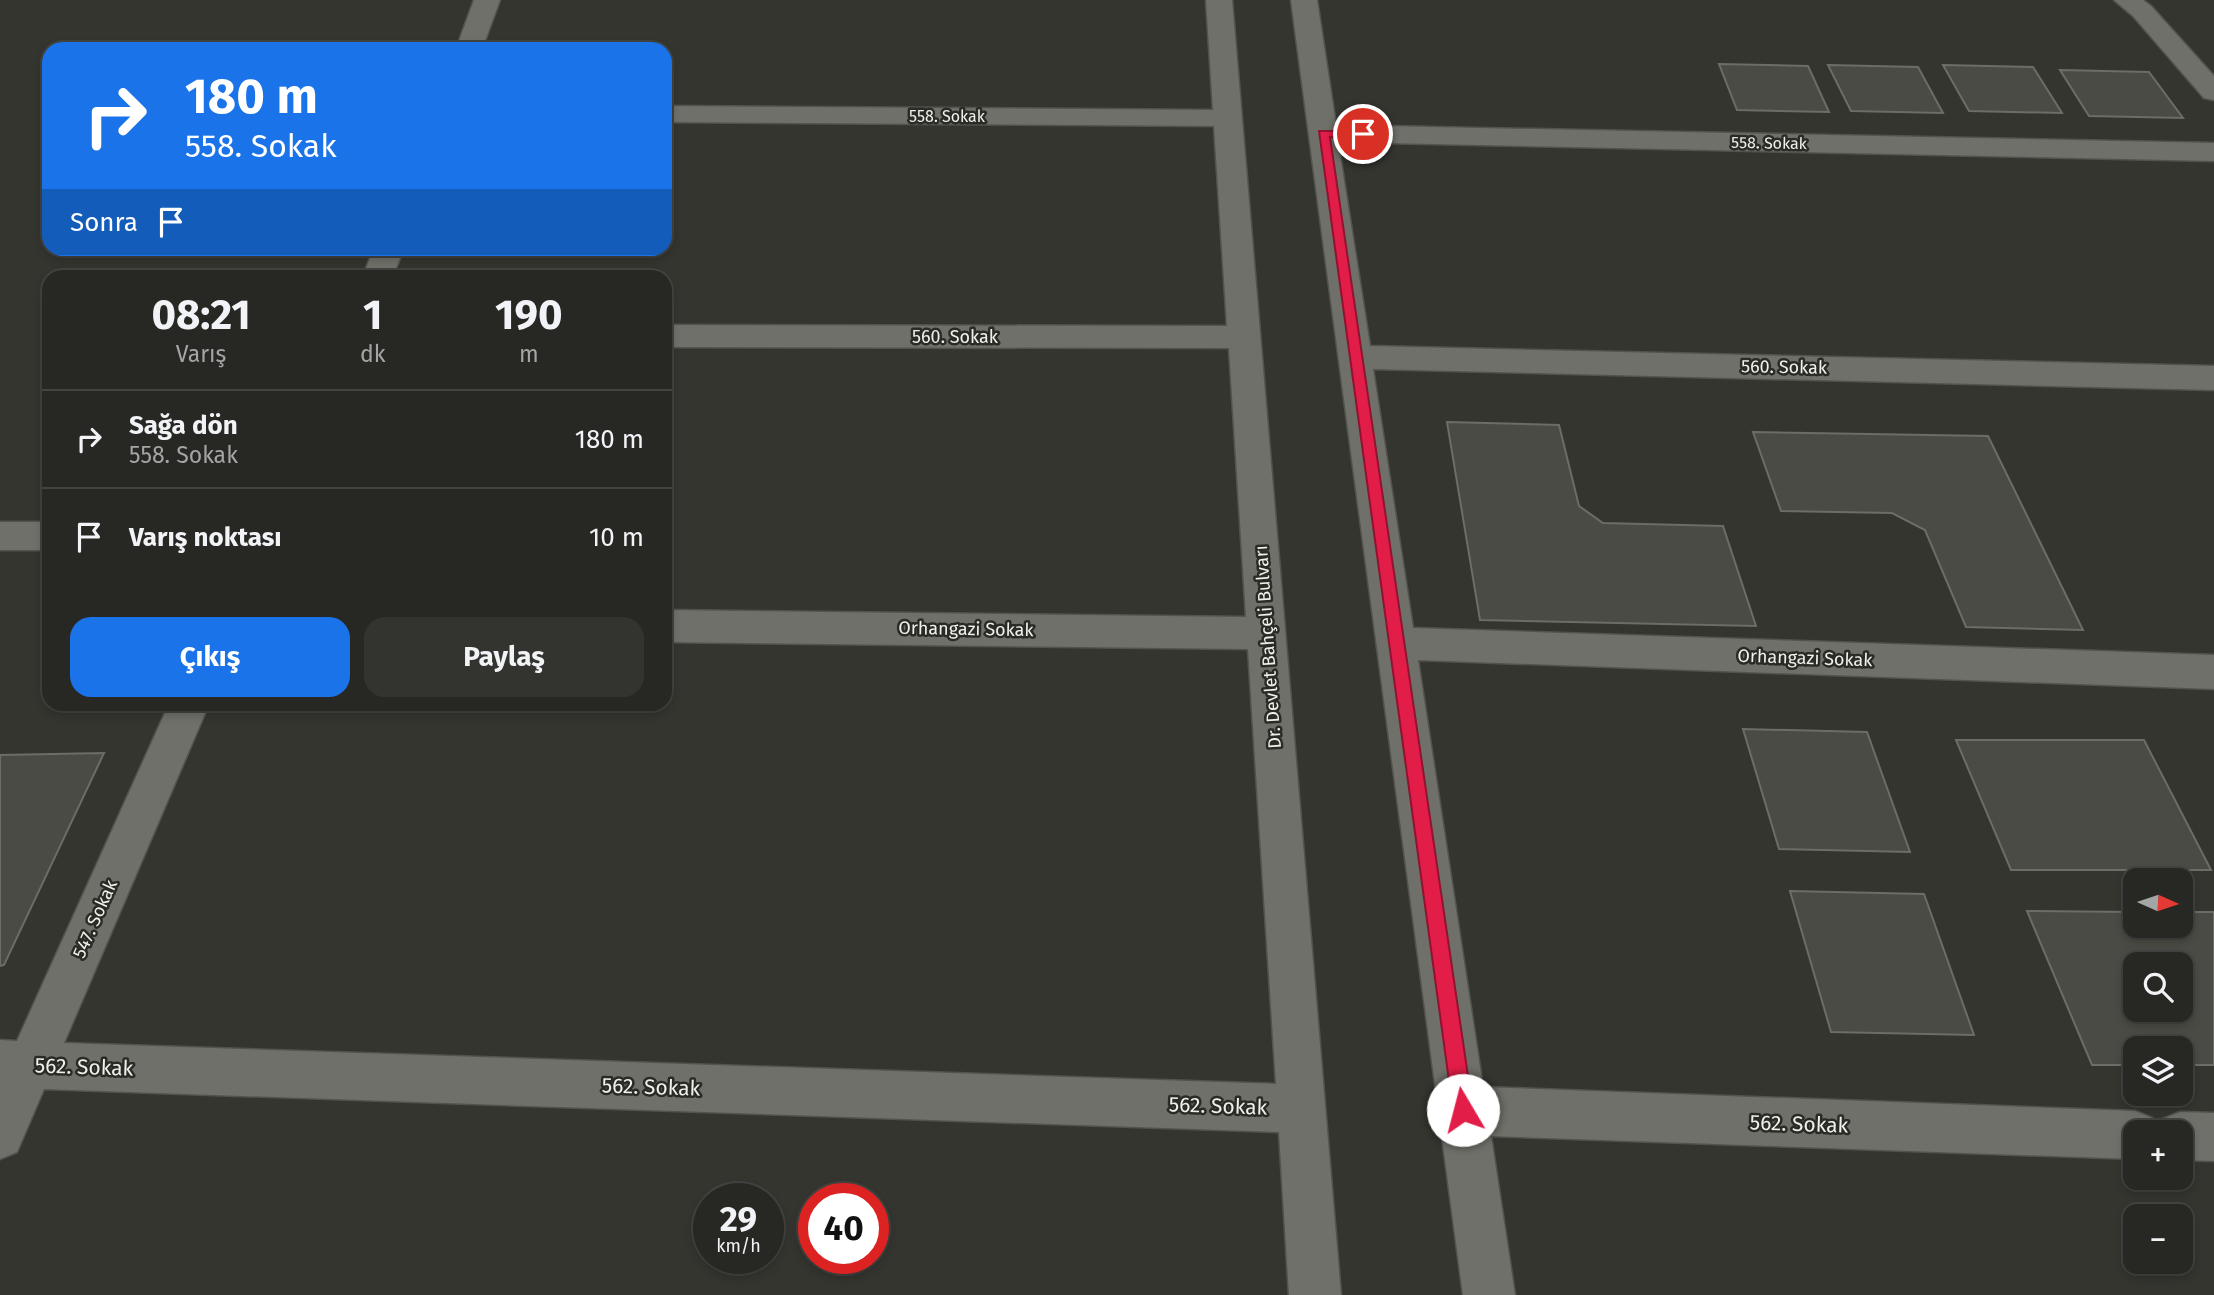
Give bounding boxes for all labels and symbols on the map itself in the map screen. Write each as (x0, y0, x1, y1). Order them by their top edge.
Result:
pin (1333, 104, 1393, 164)
street label: 558. Sokak (909, 107, 986, 126)
street label: 558. Sokak (1731, 133, 1808, 153)
street label: 560. Sokak (912, 326, 999, 348)
street label: 560. Sokak (1741, 355, 1828, 379)
street label: Dr. Devlet Bahçeli Bulvarı (1250, 544, 1286, 750)
street label: Orhangazi Sokak (898, 617, 1035, 641)
street label: Orhangazi Sokak (1737, 645, 1874, 671)
north arrow (2123, 868, 2193, 938)
street label: 547. Sokak (68, 876, 122, 962)
street label: 562. Sokak (34, 1052, 134, 1082)
street label: 562. Sokak (601, 1072, 701, 1102)
position arrow (1426, 1073, 1500, 1147)
street label: 562. Sokak (1168, 1091, 1268, 1121)
street label: 562. Sokak (1749, 1109, 1849, 1139)
speed limit sign: 40 (798, 1183, 889, 1274)

